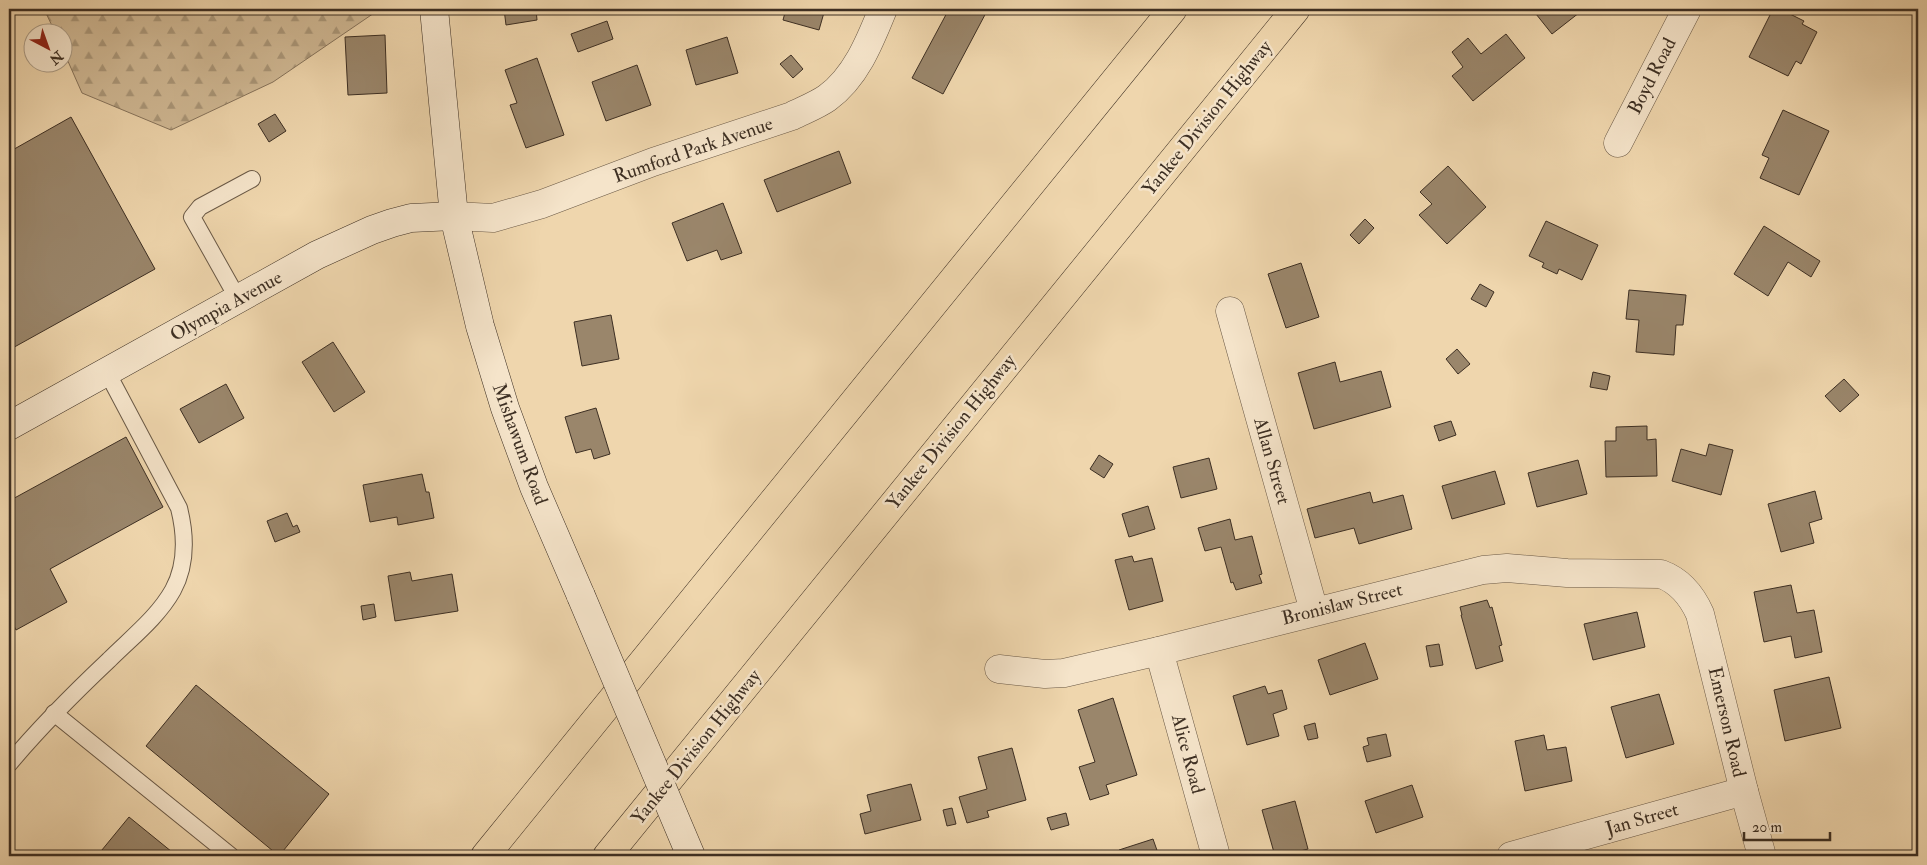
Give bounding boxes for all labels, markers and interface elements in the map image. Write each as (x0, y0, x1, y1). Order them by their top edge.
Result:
north arrow (22, 22, 72, 72)
street label: Boyd Road (1623, 33, 1682, 118)
street label: Yankee Division Highway (1137, 35, 1277, 201)
text: N (46, 46, 67, 68)
street label: Rumford Park Avenue (610, 111, 776, 189)
street label: Olympia Avenue (166, 265, 287, 348)
street label: Yankee Division Highway (881, 349, 1021, 515)
street label: Mishawum Road (487, 380, 553, 509)
street label: Allan Street (1248, 414, 1296, 507)
street label: Bronislaw Street (1279, 577, 1405, 631)
street label: Yankee Division Highway (626, 664, 766, 830)
street label: Emerson Road (1703, 664, 1751, 780)
street label: Alice Road (1166, 711, 1210, 797)
street label: Jan Street (1602, 797, 1681, 841)
scale bar (1744, 810, 1831, 842)
text: 20 m (1752, 818, 1782, 837)

